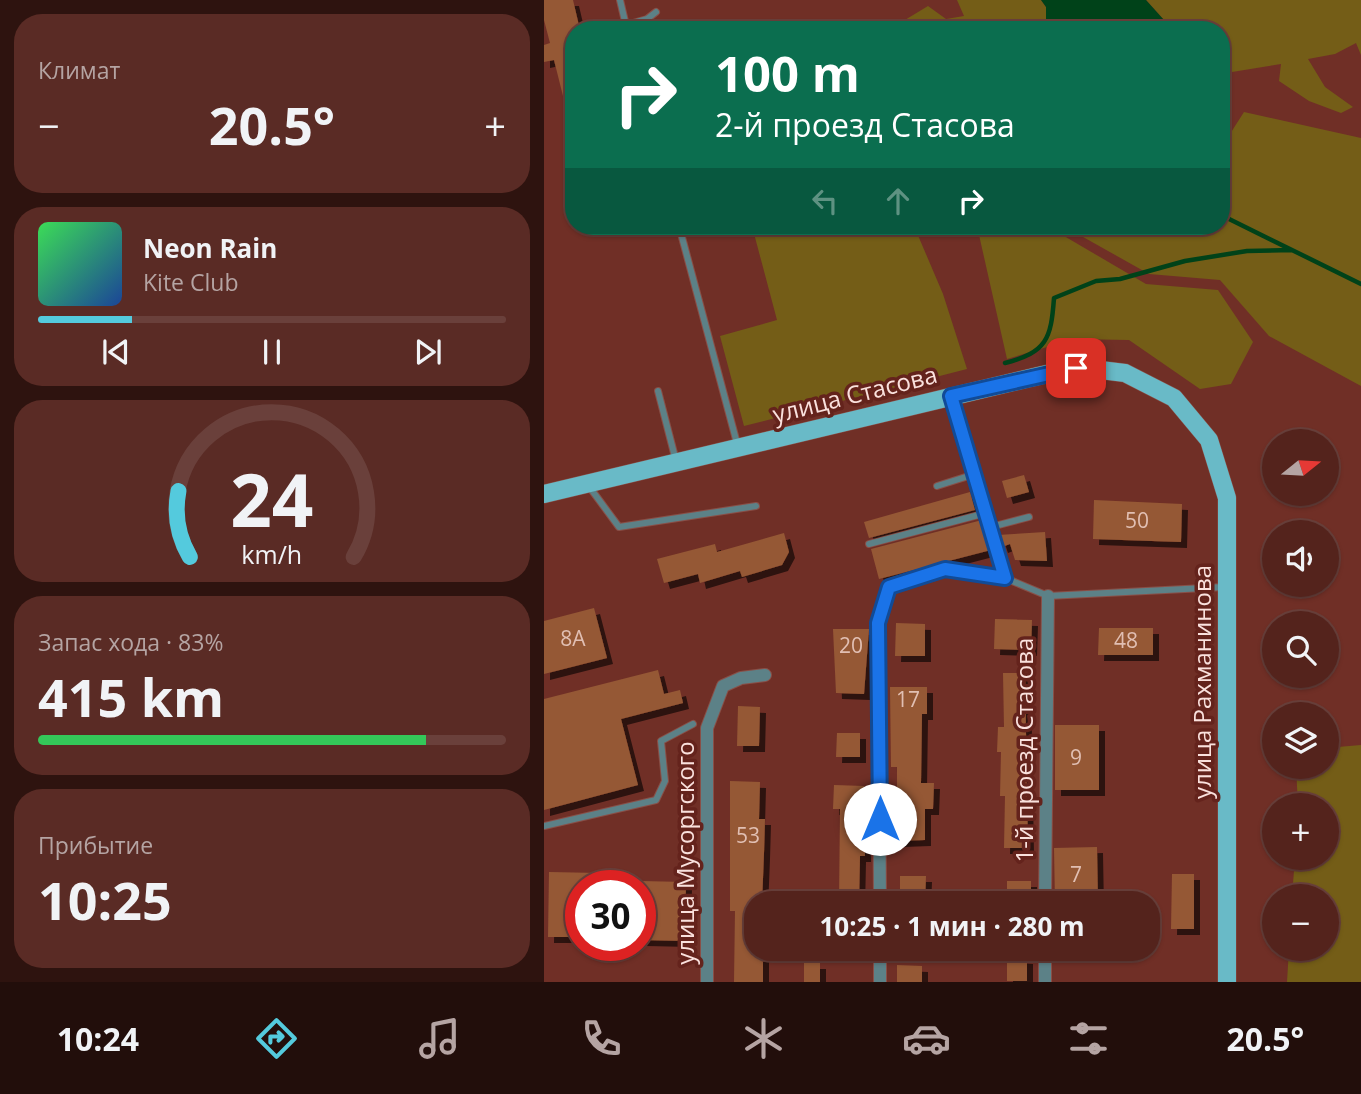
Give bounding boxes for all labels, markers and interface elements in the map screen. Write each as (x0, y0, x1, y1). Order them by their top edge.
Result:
text: 100 m (715, 40, 860, 106)
icon: right (600, 49, 691, 140)
text: Климат (38, 54, 120, 86)
text: 20.5° (209, 89, 335, 160)
text: − (38, 99, 60, 151)
text: + (484, 99, 506, 151)
text: 2-й проезд Стасова (715, 103, 1015, 146)
icon: left (806, 182, 844, 220)
icon: ahead (879, 182, 917, 220)
icon: right (952, 182, 990, 220)
text: Neon Rain (143, 230, 277, 266)
text: Kite Club (143, 266, 238, 298)
icon: previous (97, 333, 135, 371)
icon: pause (253, 333, 291, 371)
icon: next (409, 333, 447, 371)
pin (1046, 338, 1106, 398)
icon: arrive (1057, 349, 1095, 387)
street label: улица Стасова (769, 357, 940, 430)
north arrow (1262, 429, 1338, 506)
map controls (1262, 429, 1339, 961)
text: 24 (230, 449, 314, 548)
house number: 50 (1125, 506, 1149, 534)
button: sound (1262, 520, 1339, 597)
text: km/h (242, 537, 302, 571)
street label: улица Рахманинова (1185, 565, 1218, 799)
button: search (1262, 611, 1339, 688)
house number: 8А (560, 624, 586, 652)
text: Запас хода · 83% (38, 626, 223, 658)
house number: 48 (1114, 626, 1138, 654)
house number: 20 (839, 631, 863, 659)
street label: 1-й проезд Стасова (1007, 638, 1040, 862)
text: 415 km (38, 661, 224, 732)
house number: 17 (896, 685, 920, 713)
button: layers (1262, 702, 1339, 779)
street label: улица Мусоргского (668, 741, 701, 965)
house number: 9 (1070, 743, 1082, 771)
position arrow (843, 782, 917, 856)
button: + (1262, 793, 1339, 870)
house number: 53 (736, 821, 760, 849)
text: Прибытие (38, 829, 153, 861)
house number: 7 (1070, 860, 1082, 888)
text: 10:25 (38, 864, 172, 935)
speed limit sign: 30 (565, 870, 656, 961)
button: − (1262, 884, 1339, 961)
text: 10:25 · 1 мин · 280 m (819, 908, 1085, 944)
icon: directions (252, 1014, 301, 1063)
icon: music (415, 1014, 464, 1063)
icon: phone (577, 1014, 626, 1063)
icon: climate (739, 1014, 788, 1063)
icon: car (902, 1014, 951, 1063)
icon: filters (1064, 1014, 1113, 1063)
text: 10:24 (57, 1017, 139, 1060)
text: 20.5° (1227, 1017, 1304, 1060)

